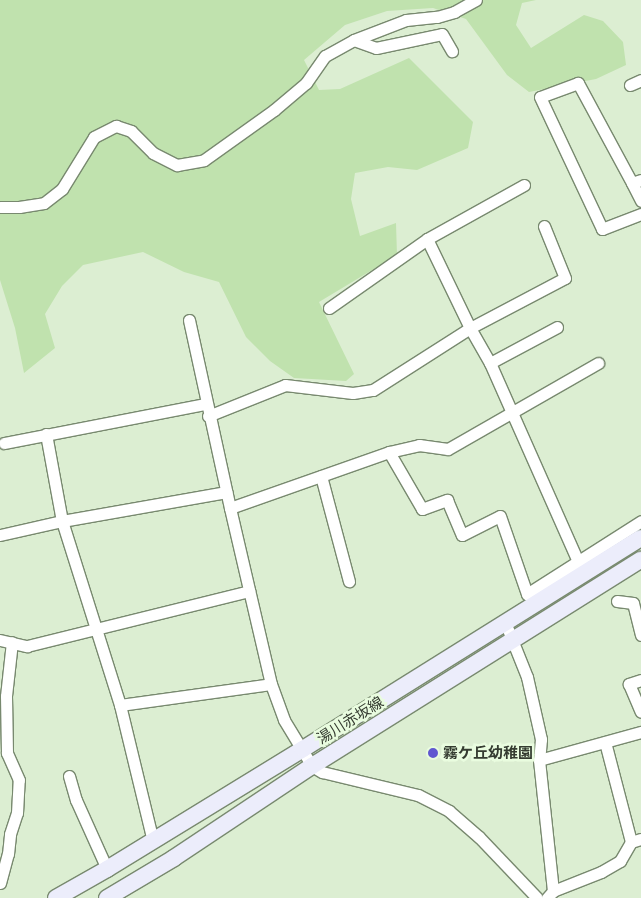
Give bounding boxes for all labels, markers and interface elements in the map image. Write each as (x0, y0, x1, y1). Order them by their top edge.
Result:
street label: 湯川赤坂線 (313, 692, 387, 748)
place label: 霧ケ丘幼稚園 (443, 744, 533, 762)
marker: 霧ケ丘幼稚園 (427, 747, 439, 759)

